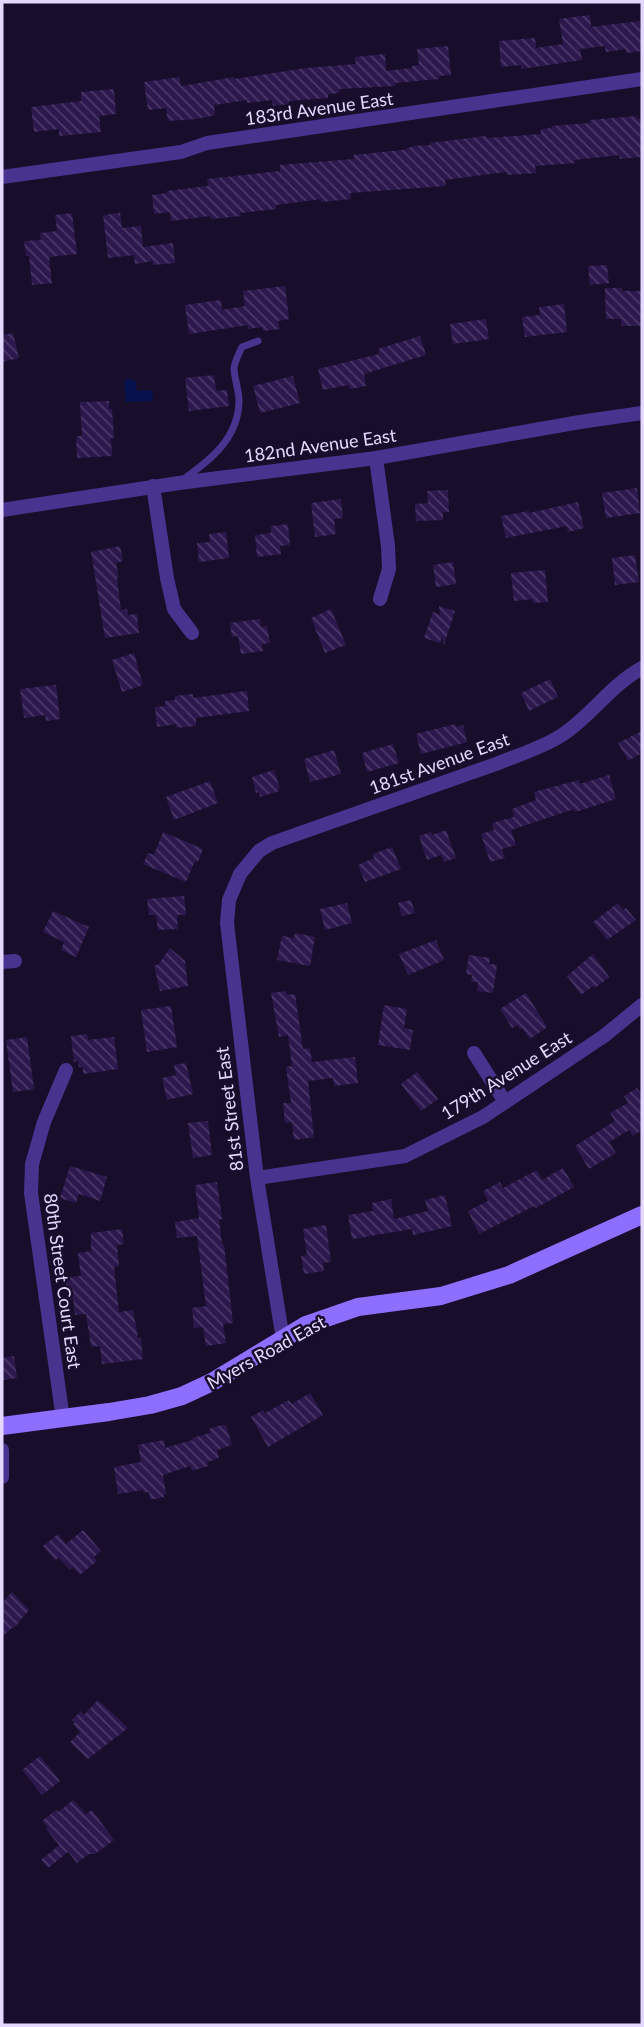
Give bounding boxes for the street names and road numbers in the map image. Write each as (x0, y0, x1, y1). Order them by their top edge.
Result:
street label: 183rd Avenue East (244, 87, 395, 129)
street label: 182nd Avenue East (243, 423, 398, 467)
street label: 181st Avenue East (366, 727, 512, 799)
street label: 179th Avenue East (437, 1026, 576, 1124)
street label: 81st Street East (210, 1045, 248, 1172)
street label: 80th Street Court East (40, 1192, 86, 1371)
street label: Myers Road East (203, 1310, 330, 1394)

